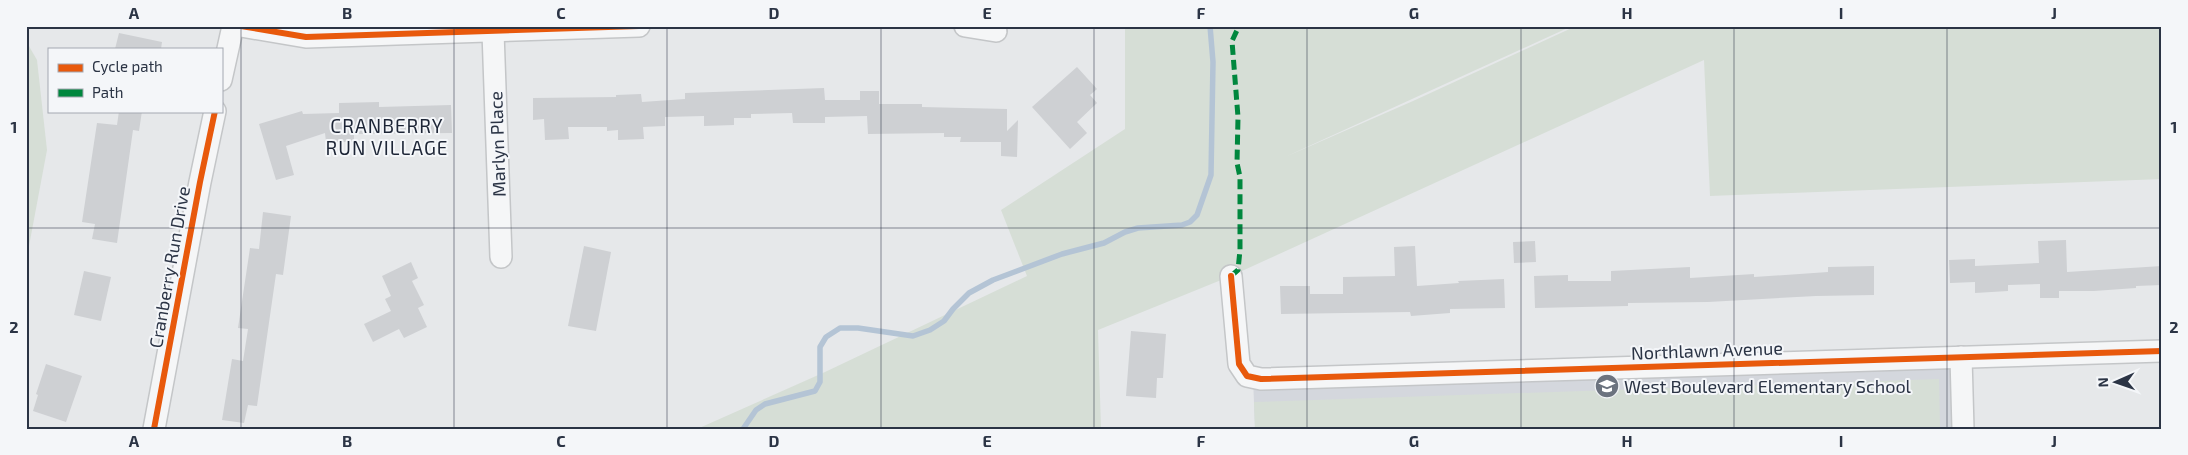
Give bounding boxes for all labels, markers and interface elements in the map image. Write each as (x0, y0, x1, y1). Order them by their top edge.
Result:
text: A (129, 3, 140, 22)
text: B (342, 3, 352, 22)
text: C (556, 3, 566, 22)
text: D (769, 3, 780, 22)
text: E (982, 3, 992, 22)
text: F (1197, 3, 1206, 22)
text: G (1409, 3, 1419, 22)
text: H (1621, 3, 1633, 22)
text: I (1839, 3, 1843, 22)
text: J (2051, 3, 2057, 22)
legend (48, 48, 222, 112)
text: Cycle path (92, 57, 163, 75)
text: Path (92, 83, 123, 101)
street label: Marlyn Place (484, 91, 510, 197)
district label: CRANBERRY RUN VILLAGE (326, 114, 448, 159)
text: 1 (11, 117, 17, 136)
text: 1 (2171, 117, 2177, 136)
street label: Cranberry Run Drive (144, 184, 194, 350)
text: 2 (9, 317, 19, 336)
text: 2 (2169, 317, 2179, 336)
street label: Northlawn Avenue (1631, 336, 1783, 364)
north arrow (2090, 358, 2140, 408)
school or university icon: West Boulevard Elementary School (1594, 373, 1620, 399)
place label: West Boulevard Elementary School (1624, 375, 1912, 397)
text: N (2094, 377, 2111, 388)
text: A (129, 431, 140, 450)
text: B (342, 431, 352, 450)
text: C (556, 431, 566, 450)
text: D (769, 431, 780, 450)
text: E (982, 431, 992, 450)
text: F (1197, 431, 1206, 450)
text: G (1409, 431, 1419, 450)
text: H (1621, 431, 1633, 450)
text: I (1839, 431, 1843, 450)
text: J (2051, 431, 2057, 450)

